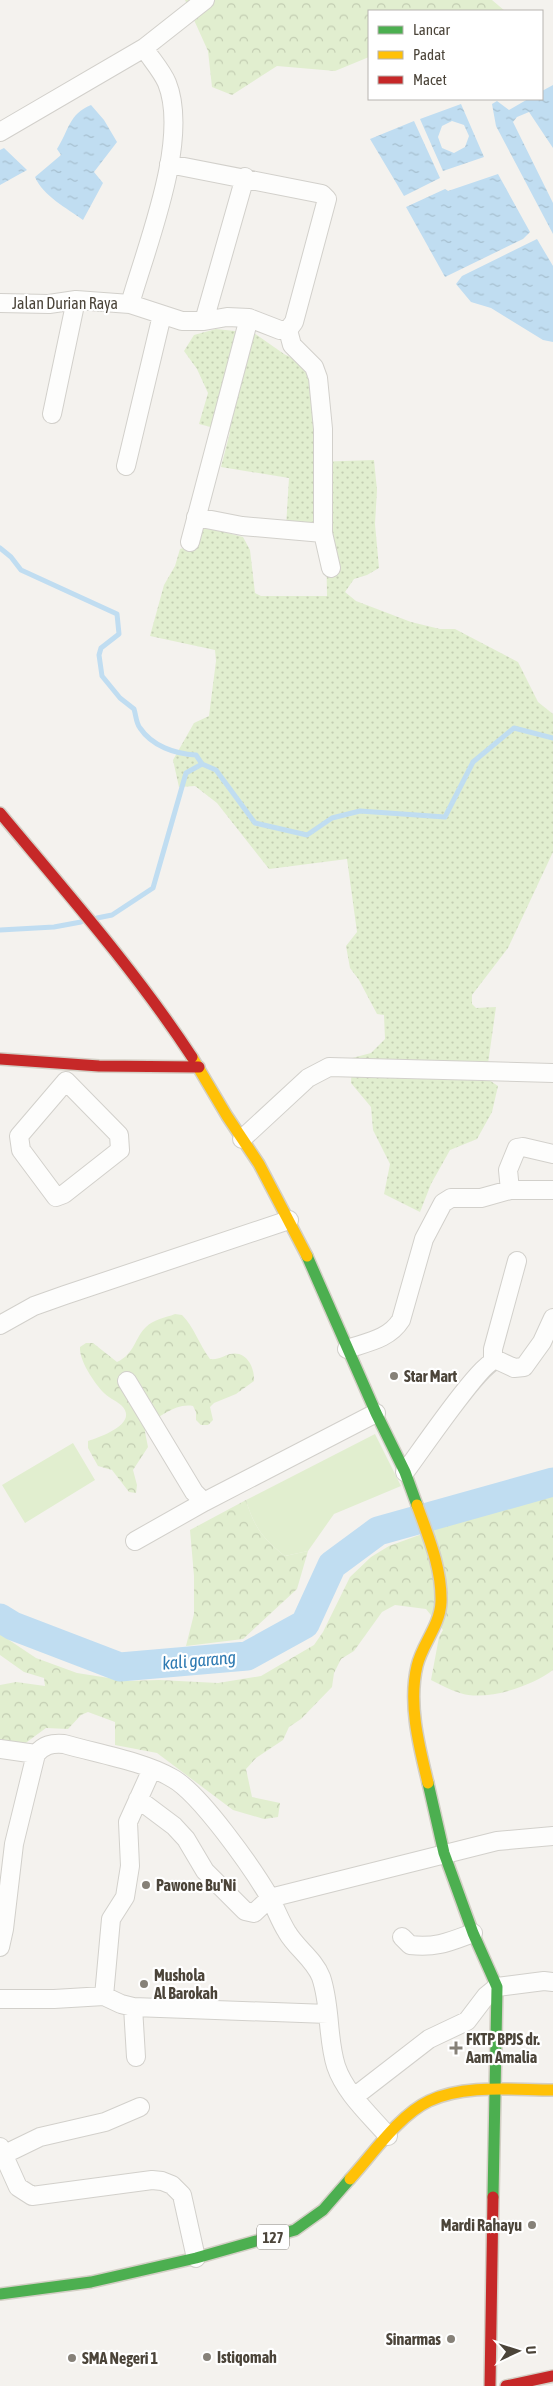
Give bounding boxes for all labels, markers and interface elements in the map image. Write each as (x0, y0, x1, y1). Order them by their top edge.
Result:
legend (368, 10, 543, 100)
text: Lancar (413, 21, 451, 38)
text: Padat (413, 46, 445, 63)
text: Macet (413, 71, 447, 88)
street label: Jalan Durian Raya (12, 294, 118, 313)
place label: Star Mart (404, 1367, 457, 1385)
marker: Star Mart (388, 1370, 400, 1382)
water label: kali garang (161, 1646, 237, 1674)
place label: Pawone Bu'Ni (156, 1876, 236, 1894)
marker: Pawone Bu'Ni (140, 1879, 152, 1891)
place label: Mushola Al Barokah (153, 1966, 218, 2002)
marker: Mushola Al Barokah (138, 1978, 150, 1990)
place label: FKTP BPJS dr. Aam Amalia (465, 2030, 540, 2066)
marker: FKTP BPJS dr. Aam Amalia (450, 2042, 462, 2054)
place label: Mardi Rahayu (441, 2216, 522, 2234)
marker: Mardi Rahayu (526, 2219, 538, 2231)
road number: 127 (257, 2224, 289, 2250)
north arrow (493, 2326, 543, 2376)
place label: Sinarmas (386, 2330, 441, 2348)
marker: Sinarmas (445, 2333, 457, 2345)
text: U (523, 2345, 539, 2355)
place label: Istiqomah (217, 2348, 277, 2366)
place label: SMA Negeri 1 (82, 2349, 159, 2367)
marker: Istiqomah (201, 2351, 213, 2363)
marker: SMA Negeri 1 (66, 2352, 78, 2364)

